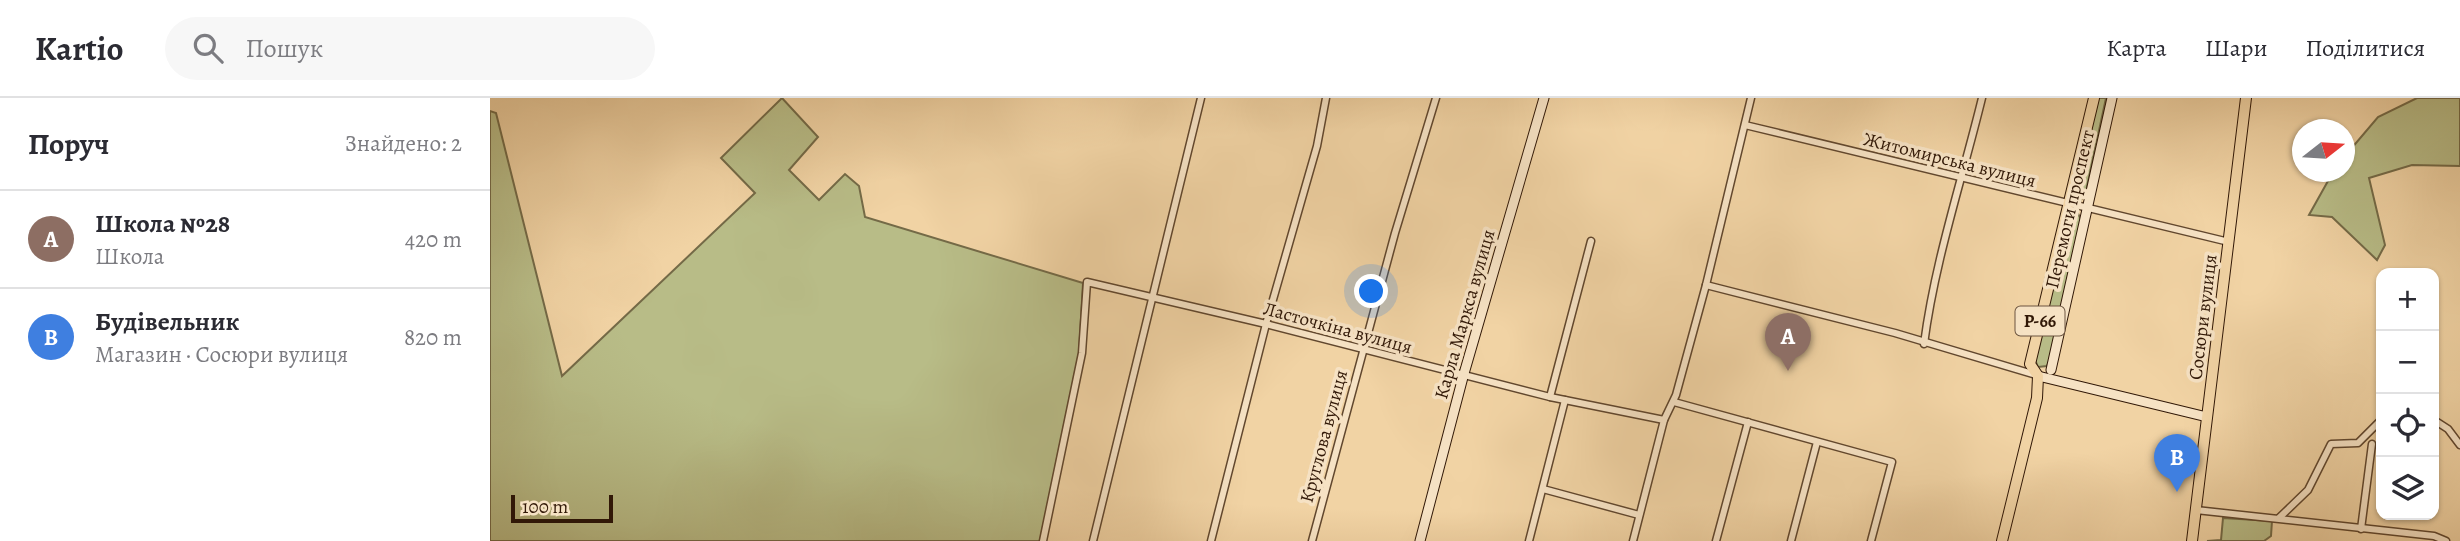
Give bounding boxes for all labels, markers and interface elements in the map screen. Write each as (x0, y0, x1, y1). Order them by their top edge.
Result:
search box (165, 17, 655, 80)
text: Kartio (35, 26, 123, 71)
icon: search (189, 29, 227, 67)
text: Пошук (245, 31, 323, 66)
text: Карта (2106, 32, 2167, 64)
text: Шари (2205, 32, 2268, 64)
text: Поділитися (2306, 32, 2425, 64)
north arrow (2292, 119, 2355, 182)
text: Поруч (28, 124, 109, 164)
street label: Житомирська вулиця (1861, 126, 2039, 194)
street label: Перемоги проспект (2039, 127, 2101, 291)
text: Знайдено: 2 (345, 128, 462, 159)
text: Школа №28 (95, 206, 230, 241)
text: A (44, 224, 58, 255)
text: 420 m (405, 224, 462, 255)
street label: Карла Маркса вулиця (1428, 226, 1502, 402)
text: Школа (95, 241, 164, 272)
street label: Сосюри вулиця (2182, 253, 2224, 381)
map controls (2376, 268, 2439, 520)
button: + (2376, 268, 2439, 331)
your location (1354, 274, 1388, 308)
street label: Ласточкіна вулиця (1261, 296, 1415, 360)
text: Будівельник (95, 304, 240, 339)
road number: Р-66 (2016, 306, 2064, 336)
pin: A (1765, 313, 1811, 371)
text: B (44, 322, 58, 353)
text: 820 m (404, 322, 462, 353)
button: − (2376, 331, 2439, 394)
text: Магазин · Сосюри вулиця (95, 339, 348, 370)
street label: Круглова вулиця (1294, 367, 1354, 506)
button: locate (2376, 394, 2439, 457)
pin: B (2154, 434, 2200, 492)
button: layers (2376, 457, 2439, 520)
scale bar (511, 492, 612, 524)
text: 100 m (522, 494, 568, 520)

